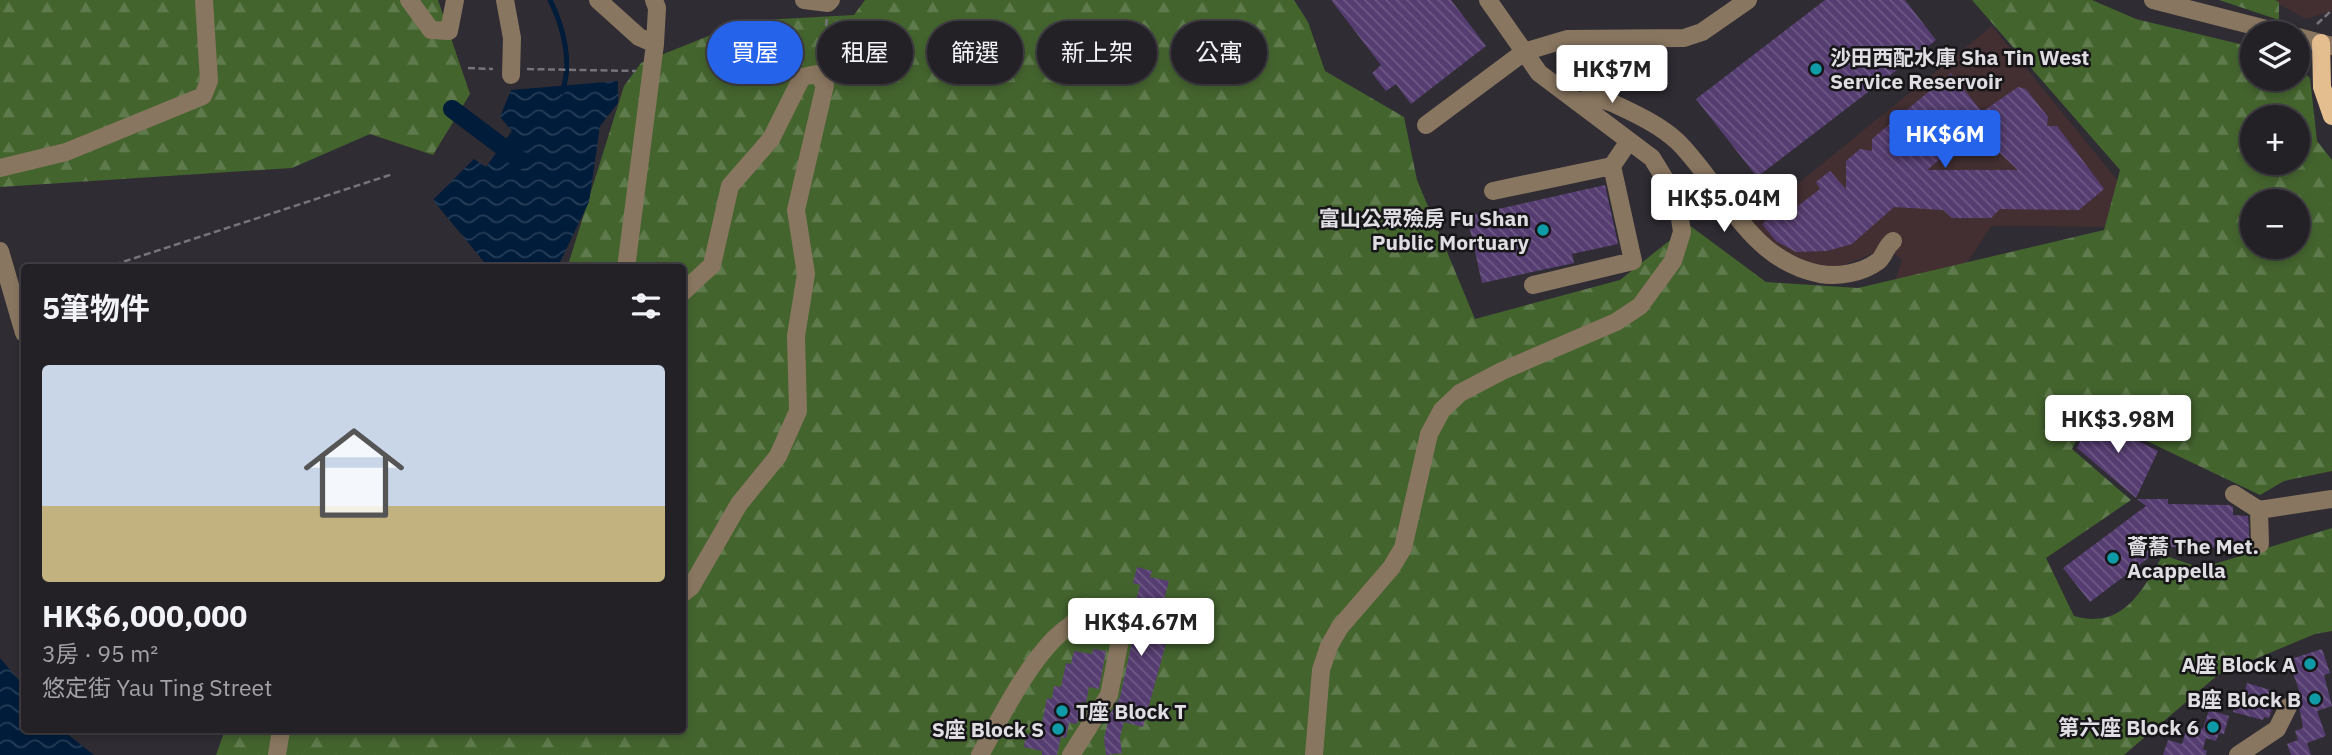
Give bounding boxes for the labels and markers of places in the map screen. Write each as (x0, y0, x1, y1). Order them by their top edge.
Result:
place label: 沙田西配水庫 Sha Tin West Service Reservoir (1830, 43, 2089, 95)
pin: HK$7M (1563, 46, 1661, 105)
marker: 沙田西配水庫 Sha Tin West Service Reservoir (1808, 61, 1824, 77)
pin: HK$6M (1896, 110, 1994, 170)
pin: HK$5.04M (1652, 174, 1796, 234)
place label: 富山公眾殮房 Fu Shan Public Mortuary (1319, 204, 1530, 256)
marker: 富山公眾殮房 Fu Shan Public Mortuary (1535, 222, 1551, 238)
pin: HK$3.98M (2046, 396, 2190, 455)
place label: 薈蕎 The Met. Acappella (2127, 532, 2259, 584)
marker: 薈蕎 The Met. Acappella (2105, 550, 2121, 566)
pin: HK$4.67M (1069, 598, 1213, 658)
place label: A座 Block A (2181, 650, 2296, 678)
marker: A座 Block A (2302, 656, 2318, 672)
place label: B座 Block B (2187, 685, 2301, 713)
marker: B座 Block B (2307, 691, 2323, 707)
place label: T座 Block T (1076, 697, 1187, 725)
marker: T座 Block T (1054, 703, 1070, 719)
place label: 第六座 Block 6 (2058, 713, 2199, 741)
place label: S座 Block S (932, 715, 1044, 743)
marker: 第六座 Block 6 (2205, 719, 2221, 735)
marker: S座 Block S (1050, 721, 1066, 737)

